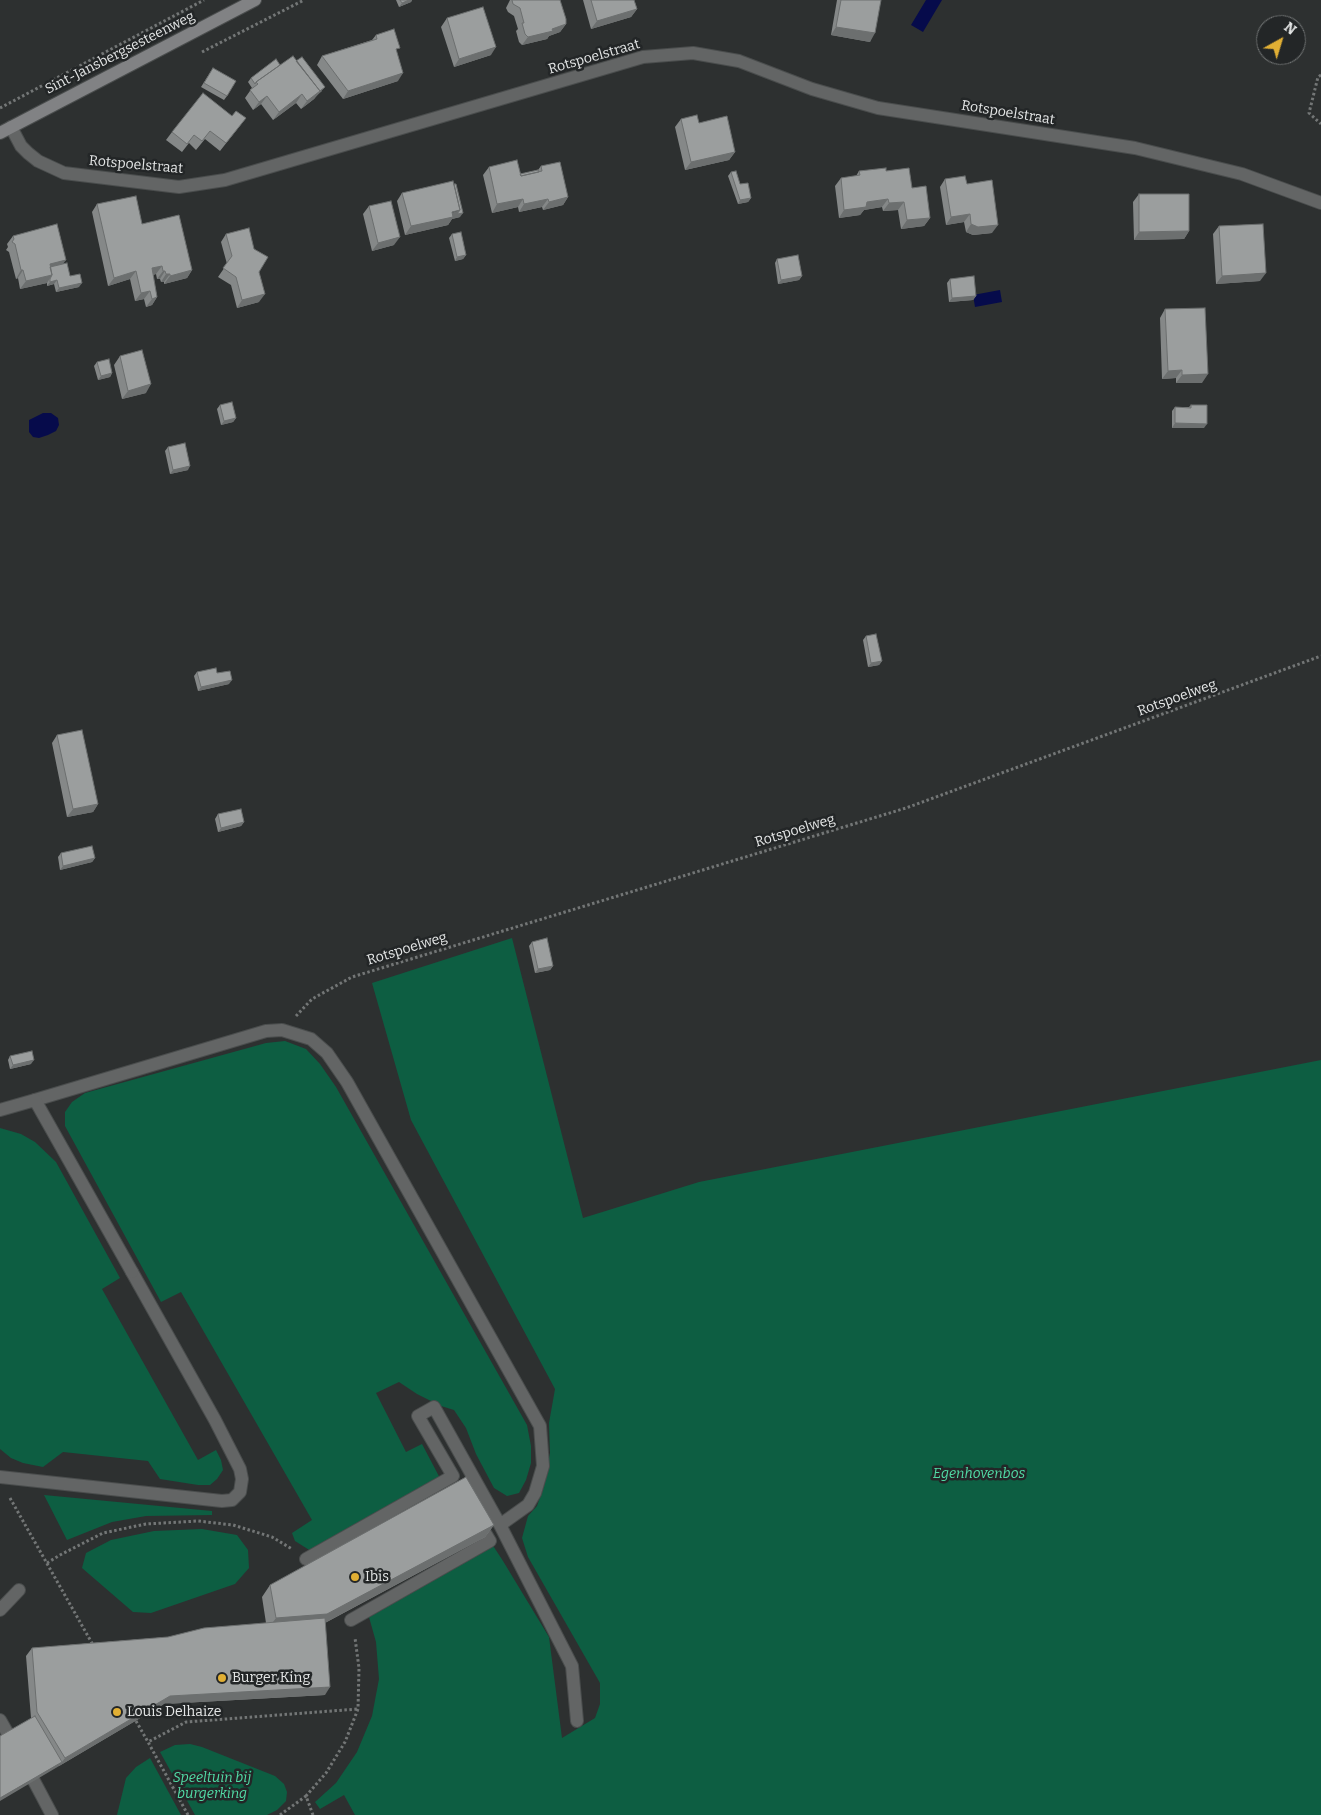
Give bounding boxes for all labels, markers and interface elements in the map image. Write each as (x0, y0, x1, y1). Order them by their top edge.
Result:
street label: Sint-Jansbergsesteenweg (42, 8, 198, 98)
north arrow (1256, 15, 1306, 65)
text: N (1281, 19, 1300, 39)
street label: Rotspoelstraat (546, 36, 642, 78)
street label: Rotspoelstraat (960, 97, 1056, 129)
street label: Rotspoelstraat (88, 153, 184, 177)
street label: Rotspoelweg (1135, 676, 1219, 720)
street label: Rotspoelweg (753, 811, 837, 851)
street label: Rotspoelweg (365, 929, 449, 969)
park label: Egenhovenbos (933, 1466, 1025, 1482)
place label: Ibis (365, 1569, 389, 1585)
marker: Ibis (349, 1571, 361, 1583)
place label: Burger King (232, 1670, 310, 1686)
marker: Burger King (216, 1672, 228, 1684)
place label: Louis Delhaize (127, 1704, 222, 1720)
marker: Louis Delhaize (111, 1706, 123, 1718)
park label: Speeltuin bij burgerking (173, 1770, 251, 1802)

